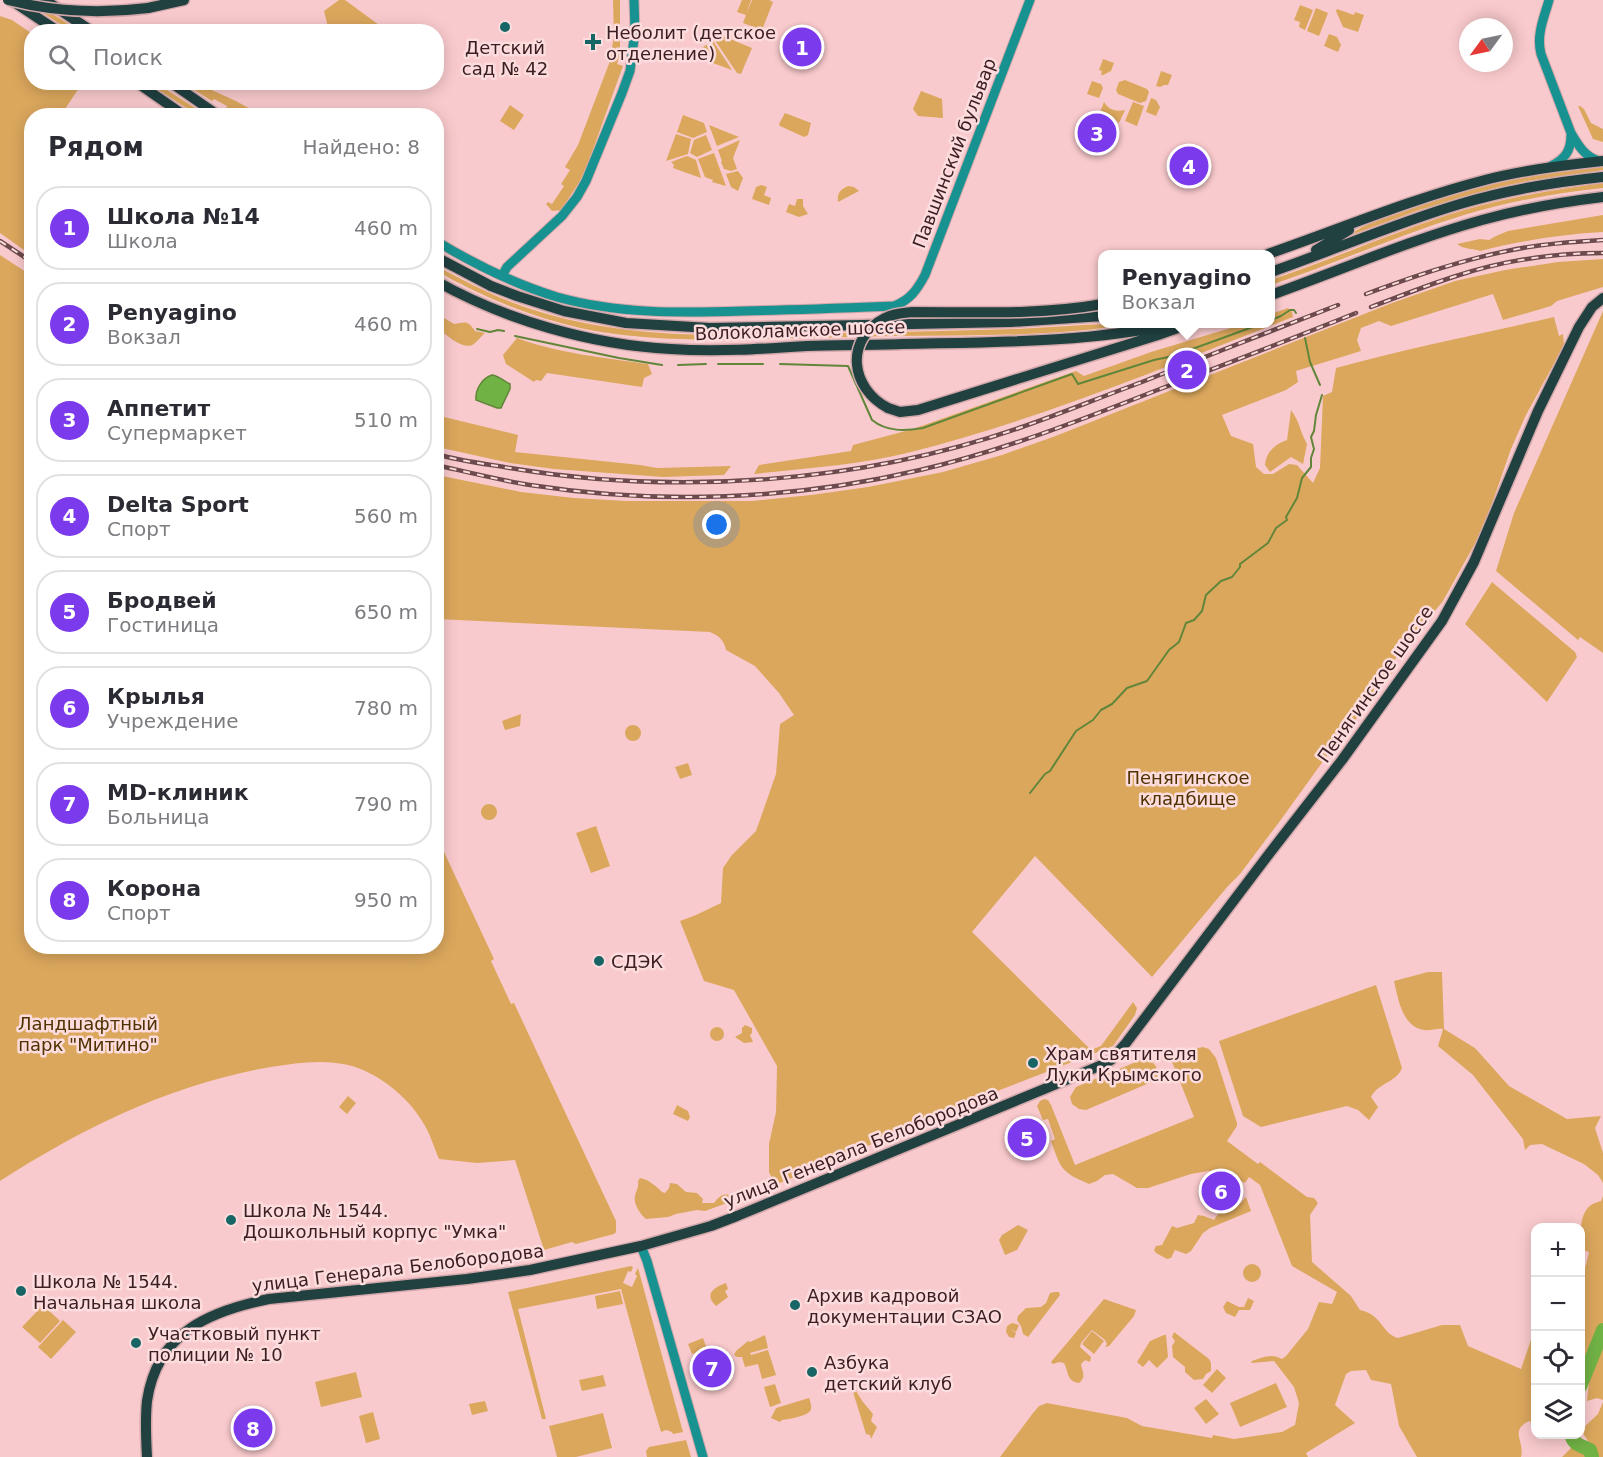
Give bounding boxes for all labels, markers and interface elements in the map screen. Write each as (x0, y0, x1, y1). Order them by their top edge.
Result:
north arrow (1459, 18, 1513, 72)
marker: Детский сад № 42 (498, 20, 512, 34)
place label: Неболит (детское отделение) (606, 22, 776, 64)
search box (24, 24, 444, 90)
pin: 1 (782, 24, 822, 70)
marker: Неболит (детское отделение) (584, 33, 602, 51)
place label: Детский сад № 42 (462, 37, 548, 79)
icon: search (45, 41, 78, 74)
text: Поиск (93, 45, 163, 70)
street label: Павшинский бульвар (908, 55, 1000, 251)
pin: 3 (1078, 110, 1116, 156)
text: Рядом (48, 132, 144, 162)
text: Найдено: 8 (302, 135, 420, 159)
pin: 4 (1170, 144, 1208, 188)
text: Школа №14 (107, 204, 260, 229)
text: 1 (63, 216, 76, 240)
text: 460 m (354, 216, 418, 240)
text: Школа (107, 229, 178, 253)
popup (1098, 250, 1275, 328)
text: Penyagino (1122, 265, 1251, 290)
text: Вокзал (1122, 290, 1195, 314)
text: Penyagino (107, 300, 237, 325)
text: 2 (63, 312, 76, 336)
text: 460 m (354, 312, 418, 336)
street label: Волоколамское шоссе (694, 316, 906, 344)
text: Вокзал (107, 325, 181, 349)
pin: 2 (1168, 348, 1206, 392)
text: Аппетит (107, 396, 210, 421)
text: 3 (63, 408, 76, 432)
text: 510 m (354, 408, 418, 432)
text: Супермаркет (107, 421, 247, 445)
text: Delta Sport (107, 492, 249, 517)
text: 4 (63, 504, 76, 528)
text: 560 m (354, 504, 418, 528)
your location (702, 510, 731, 539)
text: Спорт (107, 517, 171, 541)
text: Бродвей (107, 588, 217, 613)
text: 5 (63, 600, 76, 624)
text: 650 m (354, 600, 418, 624)
street label: Пенягинское шоссе (1313, 601, 1437, 767)
text: Гостиница (107, 613, 219, 637)
text: Крылья (107, 684, 205, 709)
text: 6 (63, 696, 76, 720)
text: 780 m (354, 696, 418, 720)
text: Учреждение (107, 709, 239, 733)
park label: Пенягинское кладбище (1127, 767, 1250, 809)
text: MD-клиник (107, 780, 249, 805)
text: 7 (63, 792, 76, 816)
text: 790 m (354, 792, 418, 816)
text: Больница (107, 805, 209, 829)
text: Корона (107, 876, 201, 901)
text: 8 (63, 888, 76, 912)
text: 950 m (354, 888, 418, 912)
text: Спорт (107, 901, 171, 925)
place label: СДЭК (611, 951, 663, 972)
marker: СДЭК (592, 954, 606, 968)
park label: Ландшафтный парк "Митино" (18, 1013, 158, 1055)
place label: Храм святителя Луки Крымского (1045, 1043, 1202, 1085)
marker: Храм святителя Луки Крымского (1026, 1056, 1040, 1070)
street label: улица Генерала Белобородова (721, 1082, 1001, 1212)
pin: 5 (1008, 1116, 1046, 1160)
pin: 6 (1202, 1168, 1240, 1214)
place label: Школа № 1544. Дошкольный корпус "Умка" (243, 1200, 506, 1242)
marker: Школа № 1544. Дошкольный корпус "Умка" (224, 1213, 238, 1227)
map controls (1531, 1223, 1585, 1439)
button: + (1531, 1223, 1585, 1277)
street label: улица Генерала Белобородова (251, 1240, 545, 1296)
place label: Школа № 1544. Начальная школа (33, 1271, 202, 1313)
button: − (1531, 1277, 1585, 1331)
marker: Школа № 1544. Начальная школа (14, 1284, 28, 1298)
place label: Архив кадровой документации СЗАО (807, 1285, 1002, 1327)
marker: Архив кадровой документации СЗАО (788, 1298, 802, 1312)
place label: Участковый пункт полиции № 10 (148, 1323, 321, 1365)
button: locate (1531, 1331, 1585, 1385)
marker: Участковый пункт полиции № 10 (129, 1336, 143, 1350)
pin: 7 (692, 1346, 732, 1390)
place label: Азбука детский клуб (824, 1352, 952, 1394)
marker: Азбука детский клуб (805, 1365, 819, 1379)
button: layers (1531, 1385, 1585, 1439)
pin: 8 (234, 1406, 272, 1450)

